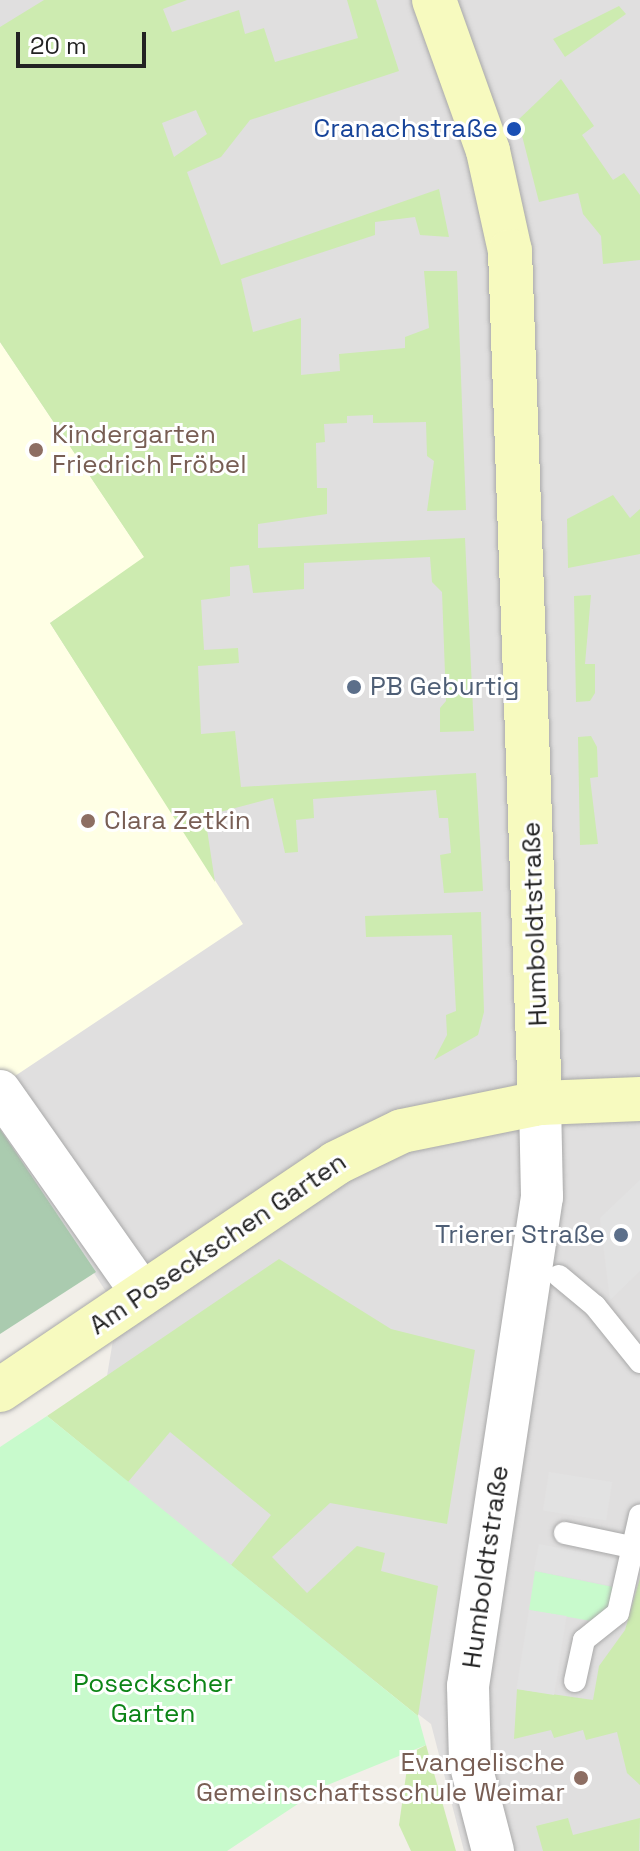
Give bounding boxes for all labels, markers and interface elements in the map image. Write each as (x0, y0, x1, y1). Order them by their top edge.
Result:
scale bar (20, 16, 150, 66)
text: 20 m (30, 30, 87, 61)
place label: Cranachstraße (314, 113, 498, 145)
marker: Cranachstraße (505, 120, 523, 138)
place label: Kindergarten Friedrich Fröbel (52, 419, 247, 480)
marker: Kindergarten Friedrich Fröbel (27, 441, 45, 459)
place label: PB Geburtig (370, 671, 519, 703)
marker: PB Geburtig (345, 678, 363, 696)
place label: Clara Zetkin (104, 805, 251, 837)
marker: Clara Zetkin (79, 812, 97, 830)
street label: Humboldtstraße (516, 821, 554, 1027)
street label: Am Poseckschen Garten (84, 1146, 352, 1342)
place label: Trierer Straße (435, 1219, 605, 1251)
marker: Trierer Straße (612, 1226, 630, 1244)
street label: Humboldtstraße (456, 1464, 516, 1670)
park label: Poseckscher Garten (73, 1668, 233, 1730)
place label: Evangelische Gemeinschaftsschule Weimar (196, 1747, 565, 1808)
marker: Evangelische Gemeinschaftsschule Weimar (572, 1769, 590, 1787)

